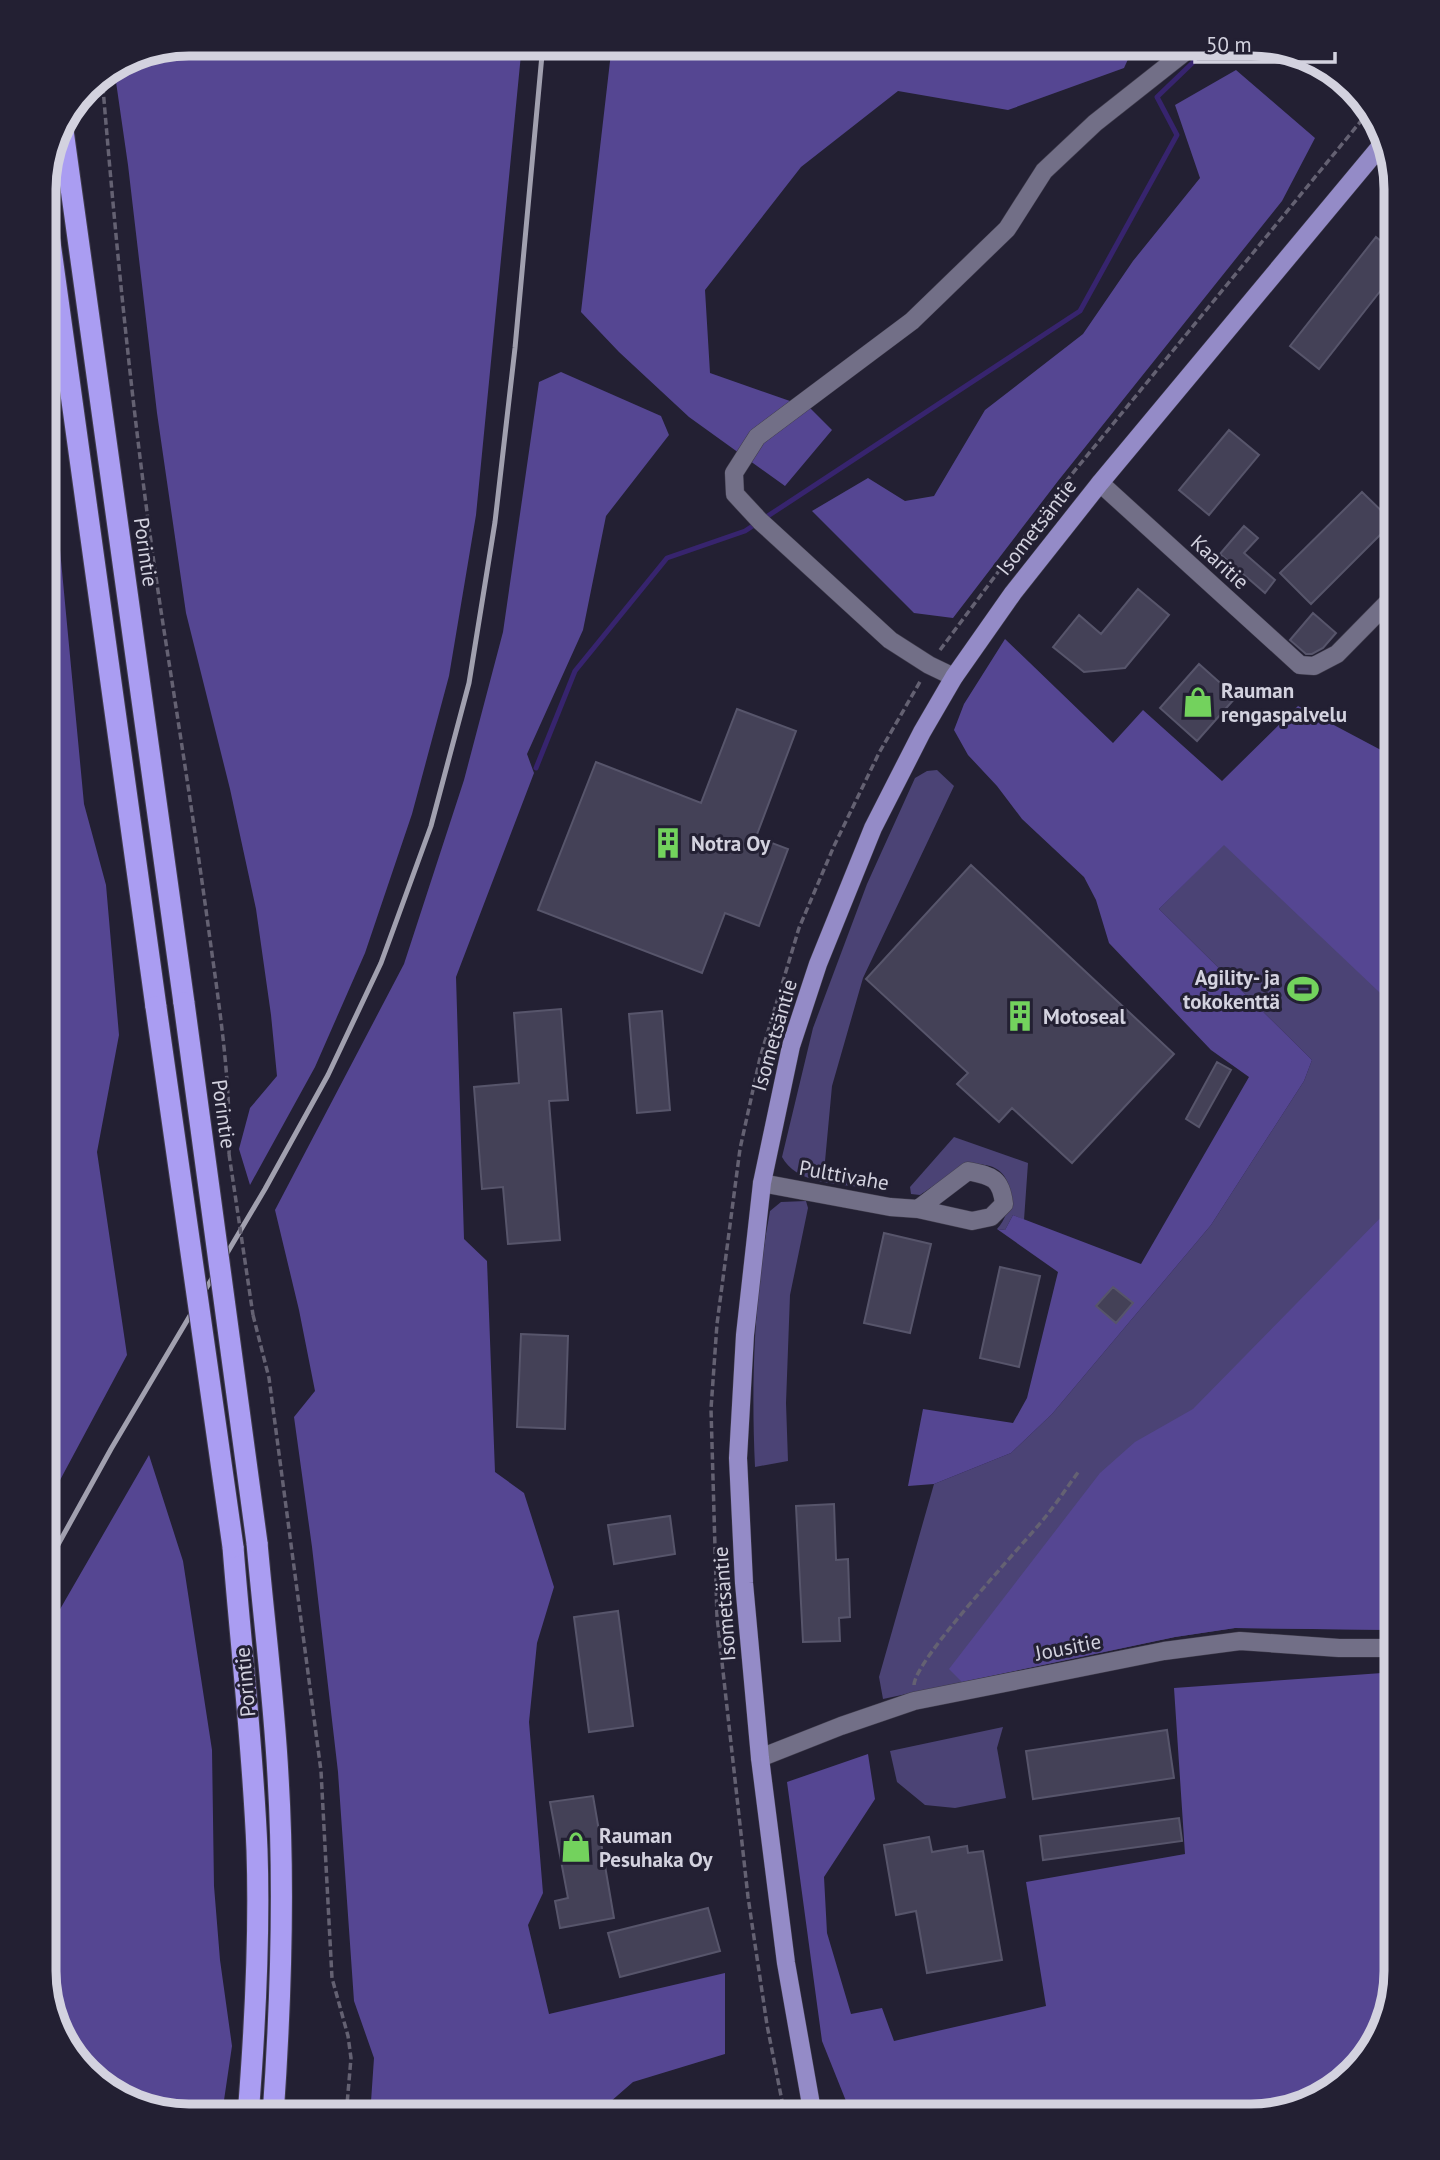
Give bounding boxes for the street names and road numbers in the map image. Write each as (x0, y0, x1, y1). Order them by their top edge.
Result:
street label: Isometsäntie (990, 473, 1082, 581)
street label: Porintie (128, 516, 164, 588)
street label: Kaaritie (1185, 529, 1255, 595)
street label: Isometsäntie (745, 976, 803, 1094)
street label: Porintie (206, 1078, 242, 1150)
street label: Pulttivahe (797, 1154, 891, 1196)
street label: Isometsäntie (707, 1546, 741, 1662)
street label: Jousitie (1032, 1627, 1103, 1667)
street label: Porintie (229, 1646, 261, 1718)

